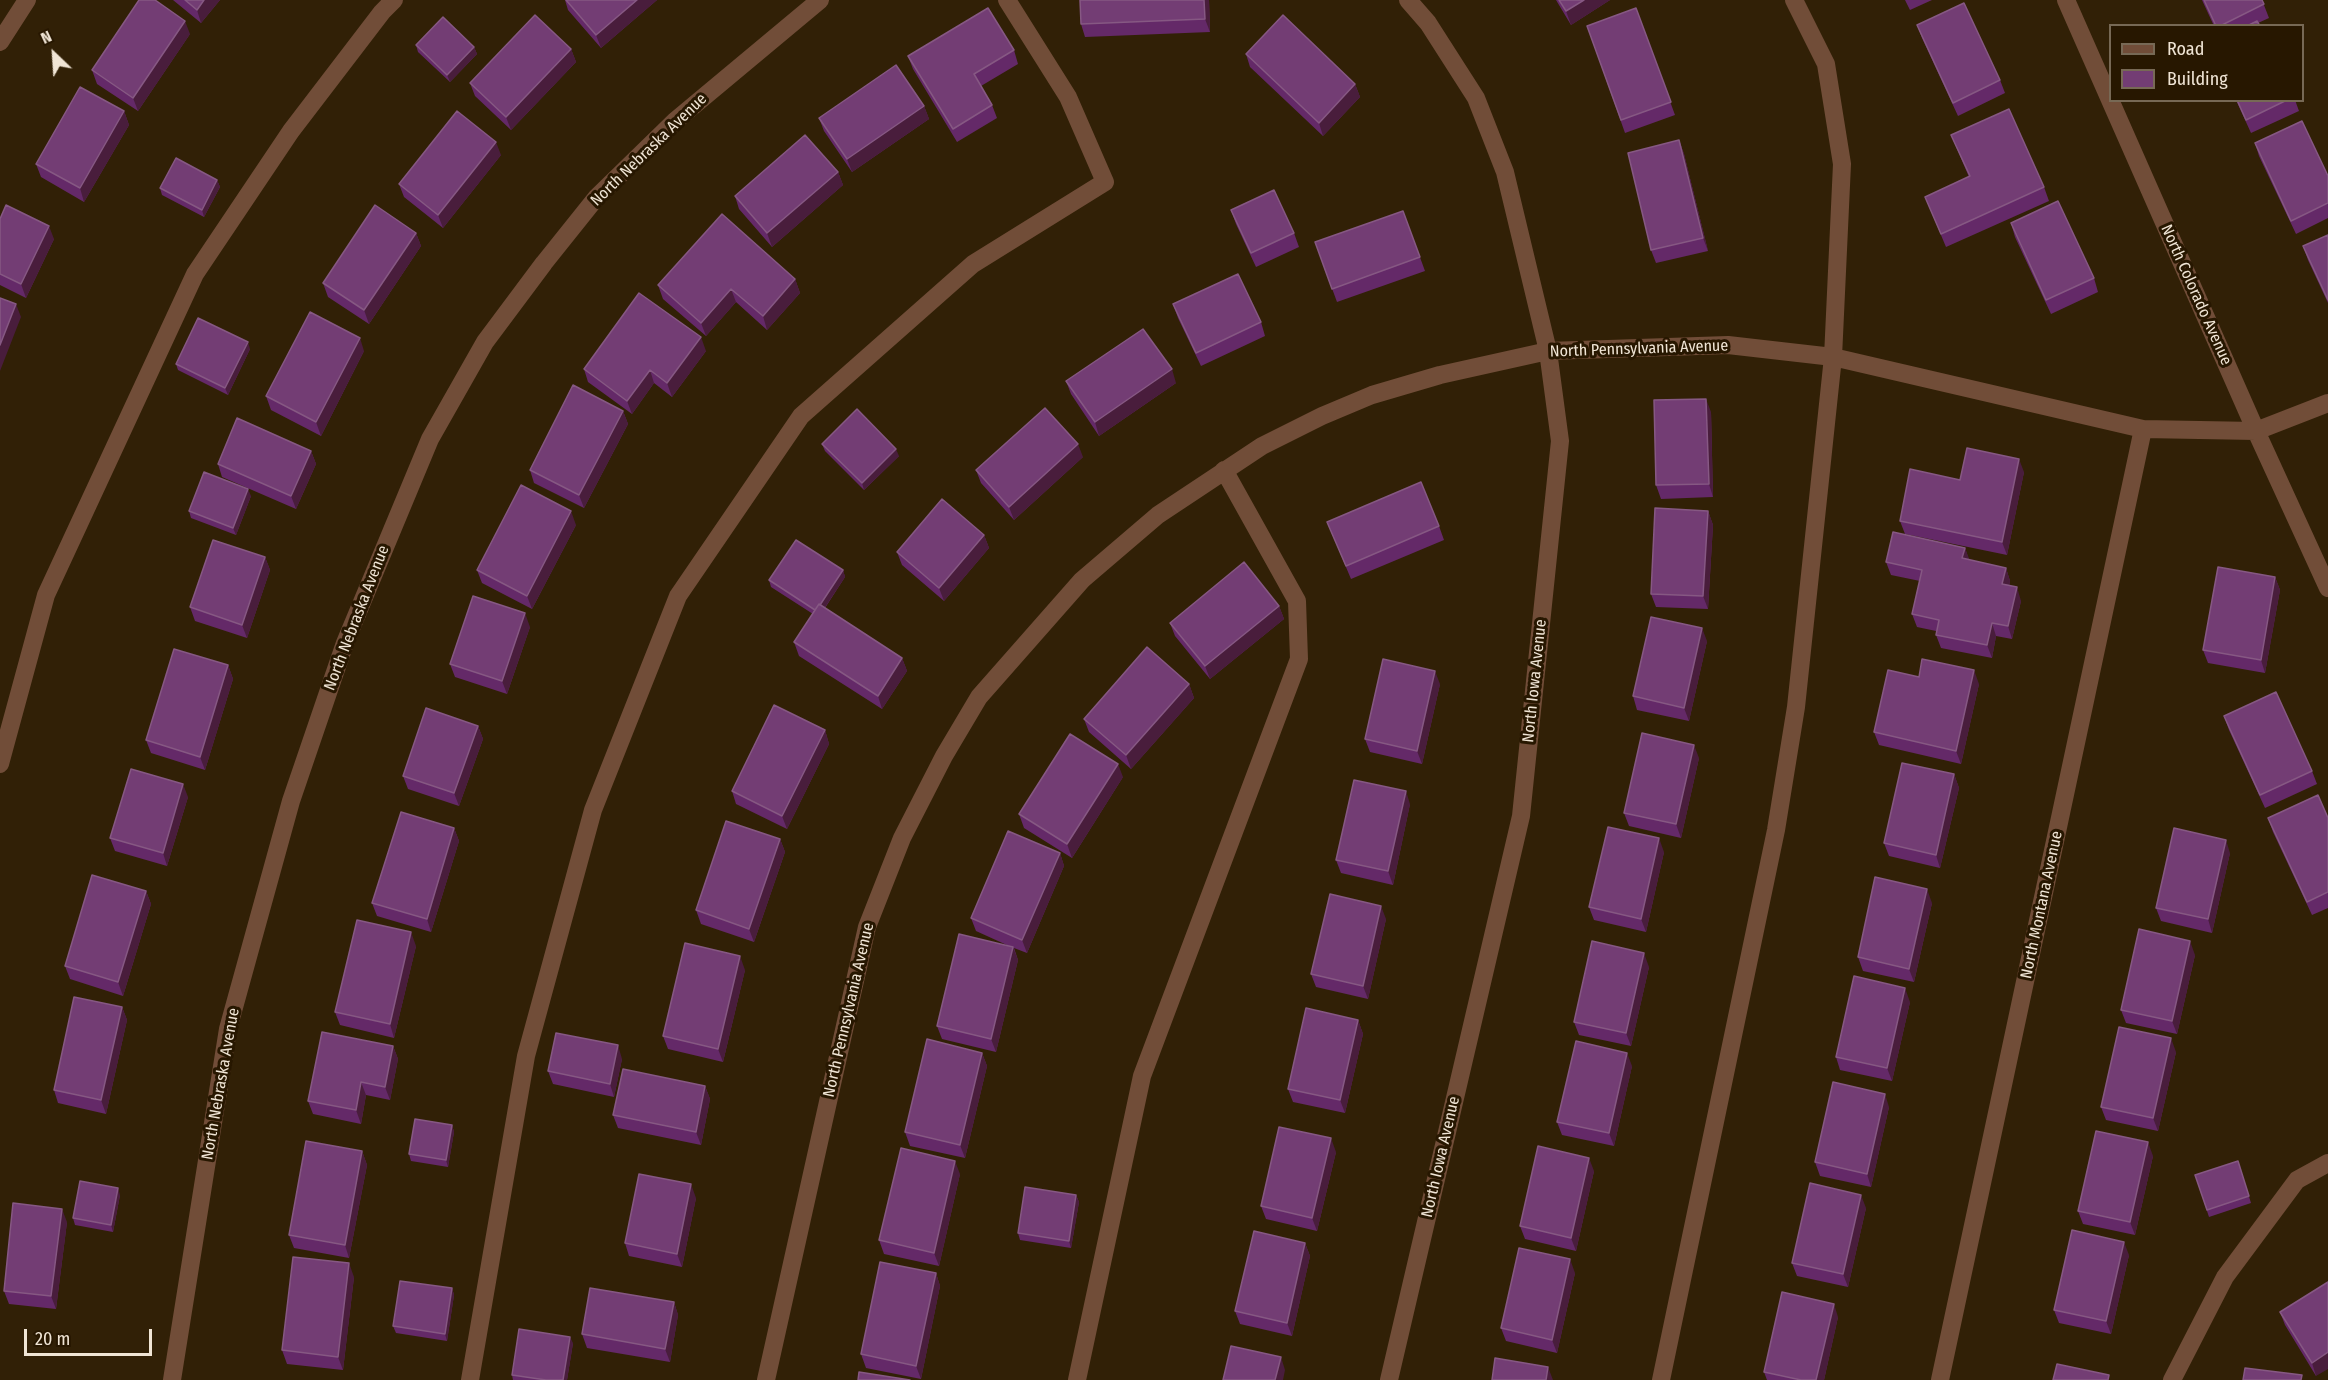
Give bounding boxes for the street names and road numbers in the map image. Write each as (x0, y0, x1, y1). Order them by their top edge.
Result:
street label: North Nebraska Avenue (587, 90, 711, 210)
street label: North Colorado Avenue (2156, 222, 2236, 368)
street label: North Pennsylvania Avenue (1549, 336, 1729, 362)
street label: North Nebraska Avenue (320, 543, 394, 693)
street label: North Iowa Avenue (1519, 618, 1551, 744)
street label: North Montana Avenue (2017, 829, 2067, 981)
street label: North Pennsylvania Avenue (820, 921, 878, 1099)
street label: North Nebraska Avenue (198, 1007, 244, 1161)
street label: North Iowa Avenue (1418, 1095, 1464, 1219)

